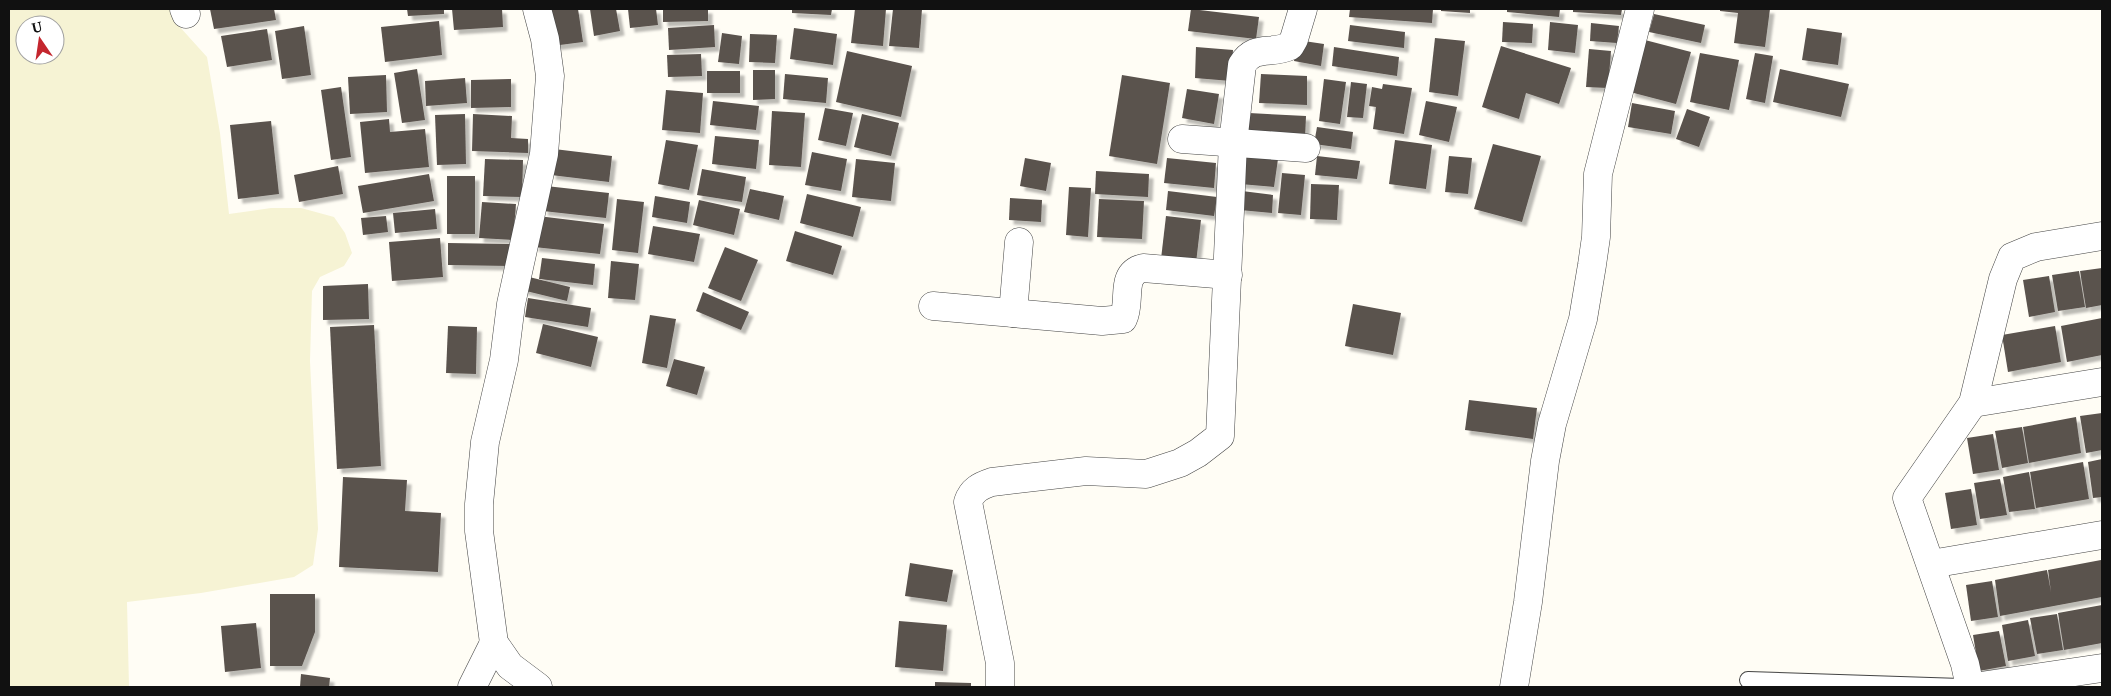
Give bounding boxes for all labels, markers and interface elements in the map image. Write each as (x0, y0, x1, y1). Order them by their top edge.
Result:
north arrow (15, 15, 65, 65)
text: U (30, 16, 44, 37)

